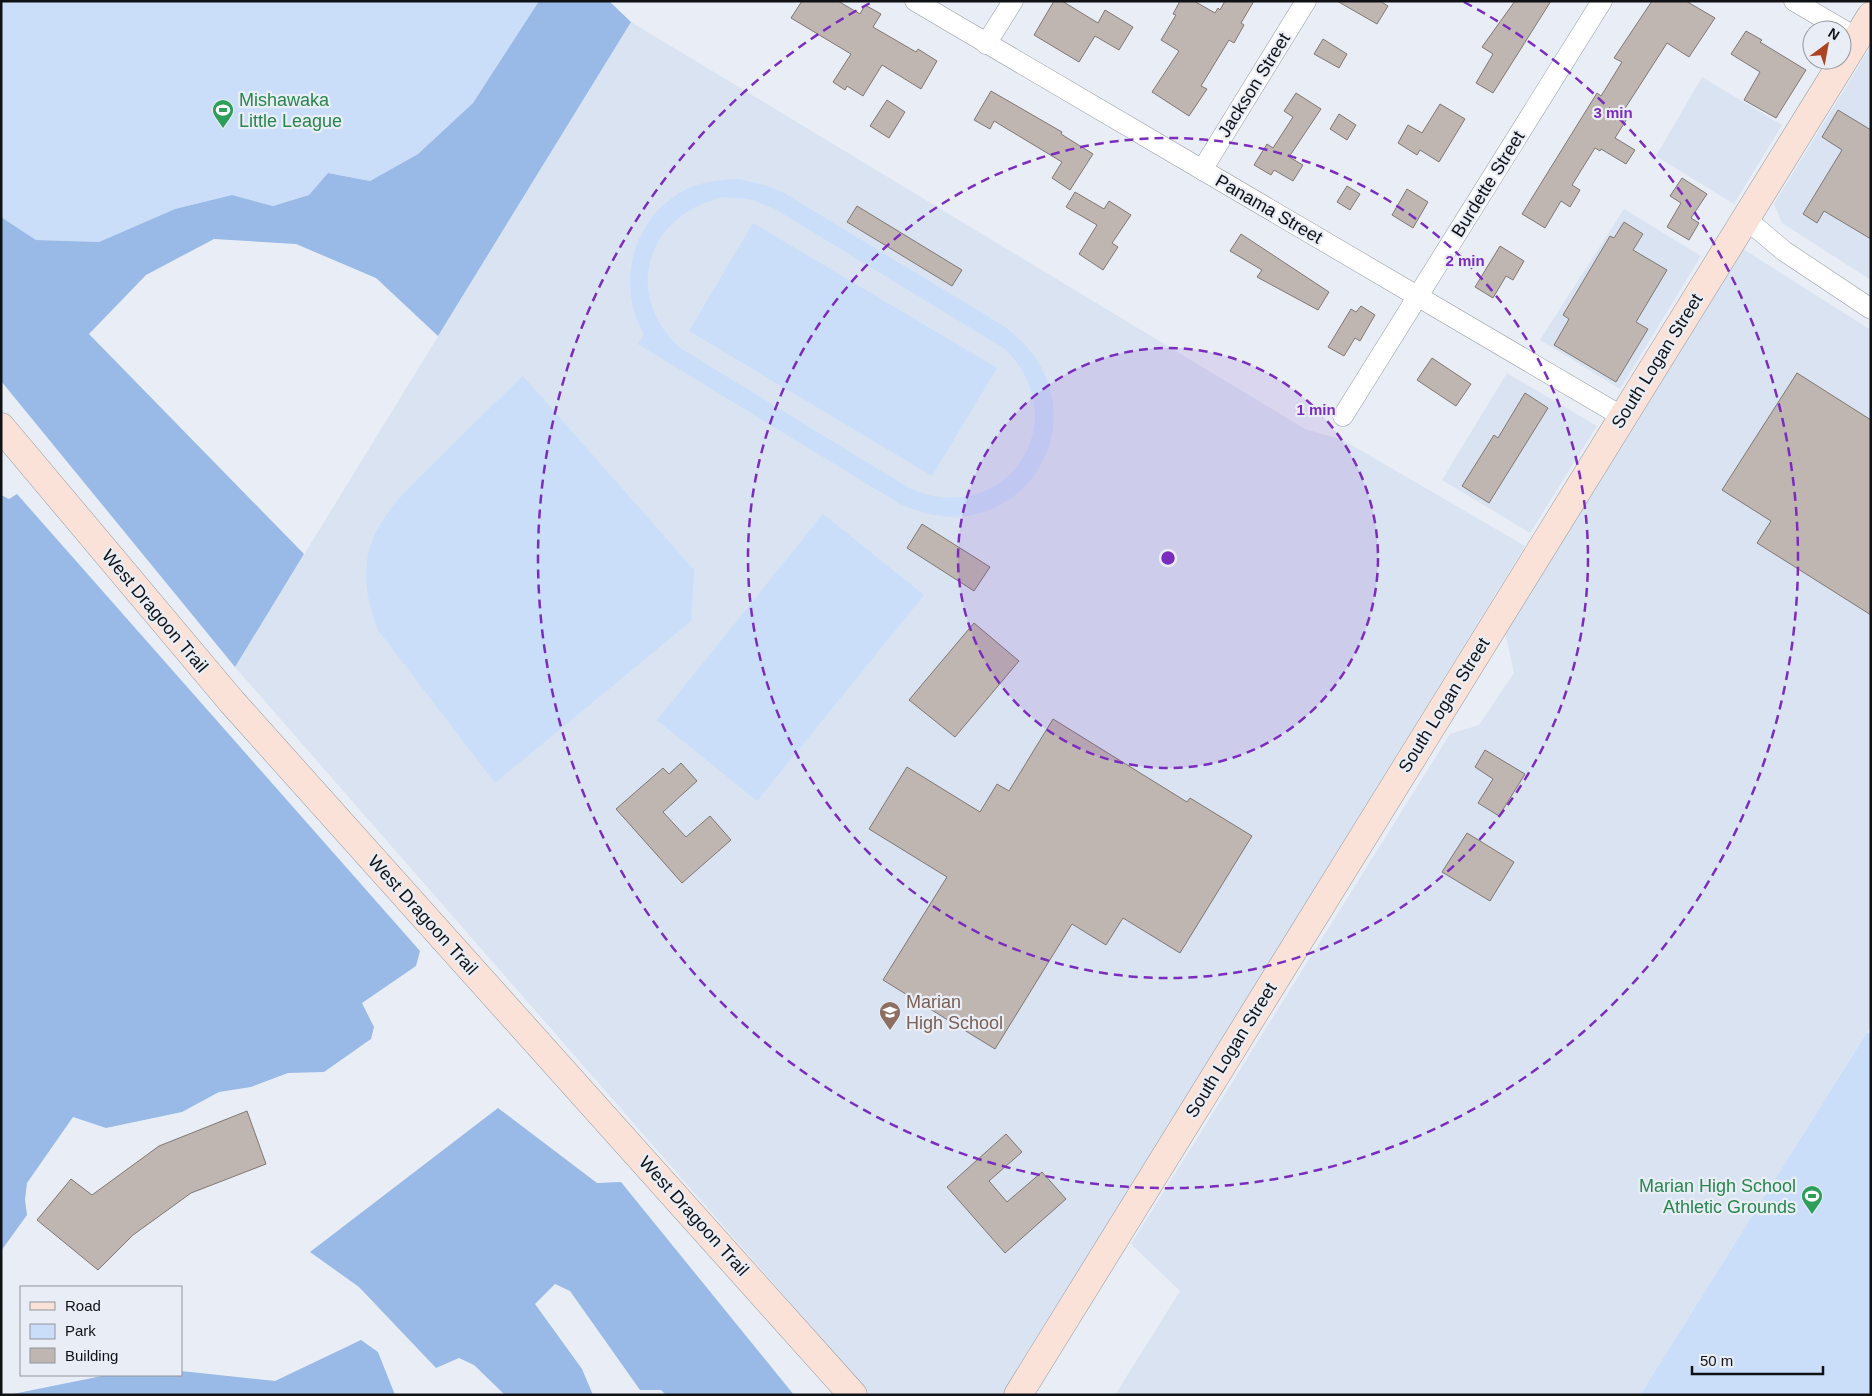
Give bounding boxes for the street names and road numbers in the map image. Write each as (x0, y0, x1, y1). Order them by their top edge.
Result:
street label: Jackson Street (1214, 29, 1294, 141)
street label: Burdette Street (1447, 127, 1529, 241)
street label: Panama Street (1212, 170, 1326, 248)
street label: South Logan Street (1607, 290, 1707, 432)
street label: West Dragoon Trail (98, 546, 212, 676)
street label: South Logan Street (1394, 634, 1494, 776)
street label: West Dragoon Trail (364, 851, 482, 979)
street label: South Logan Street (1181, 979, 1281, 1121)
street label: West Dragoon Trail (635, 1152, 753, 1280)

